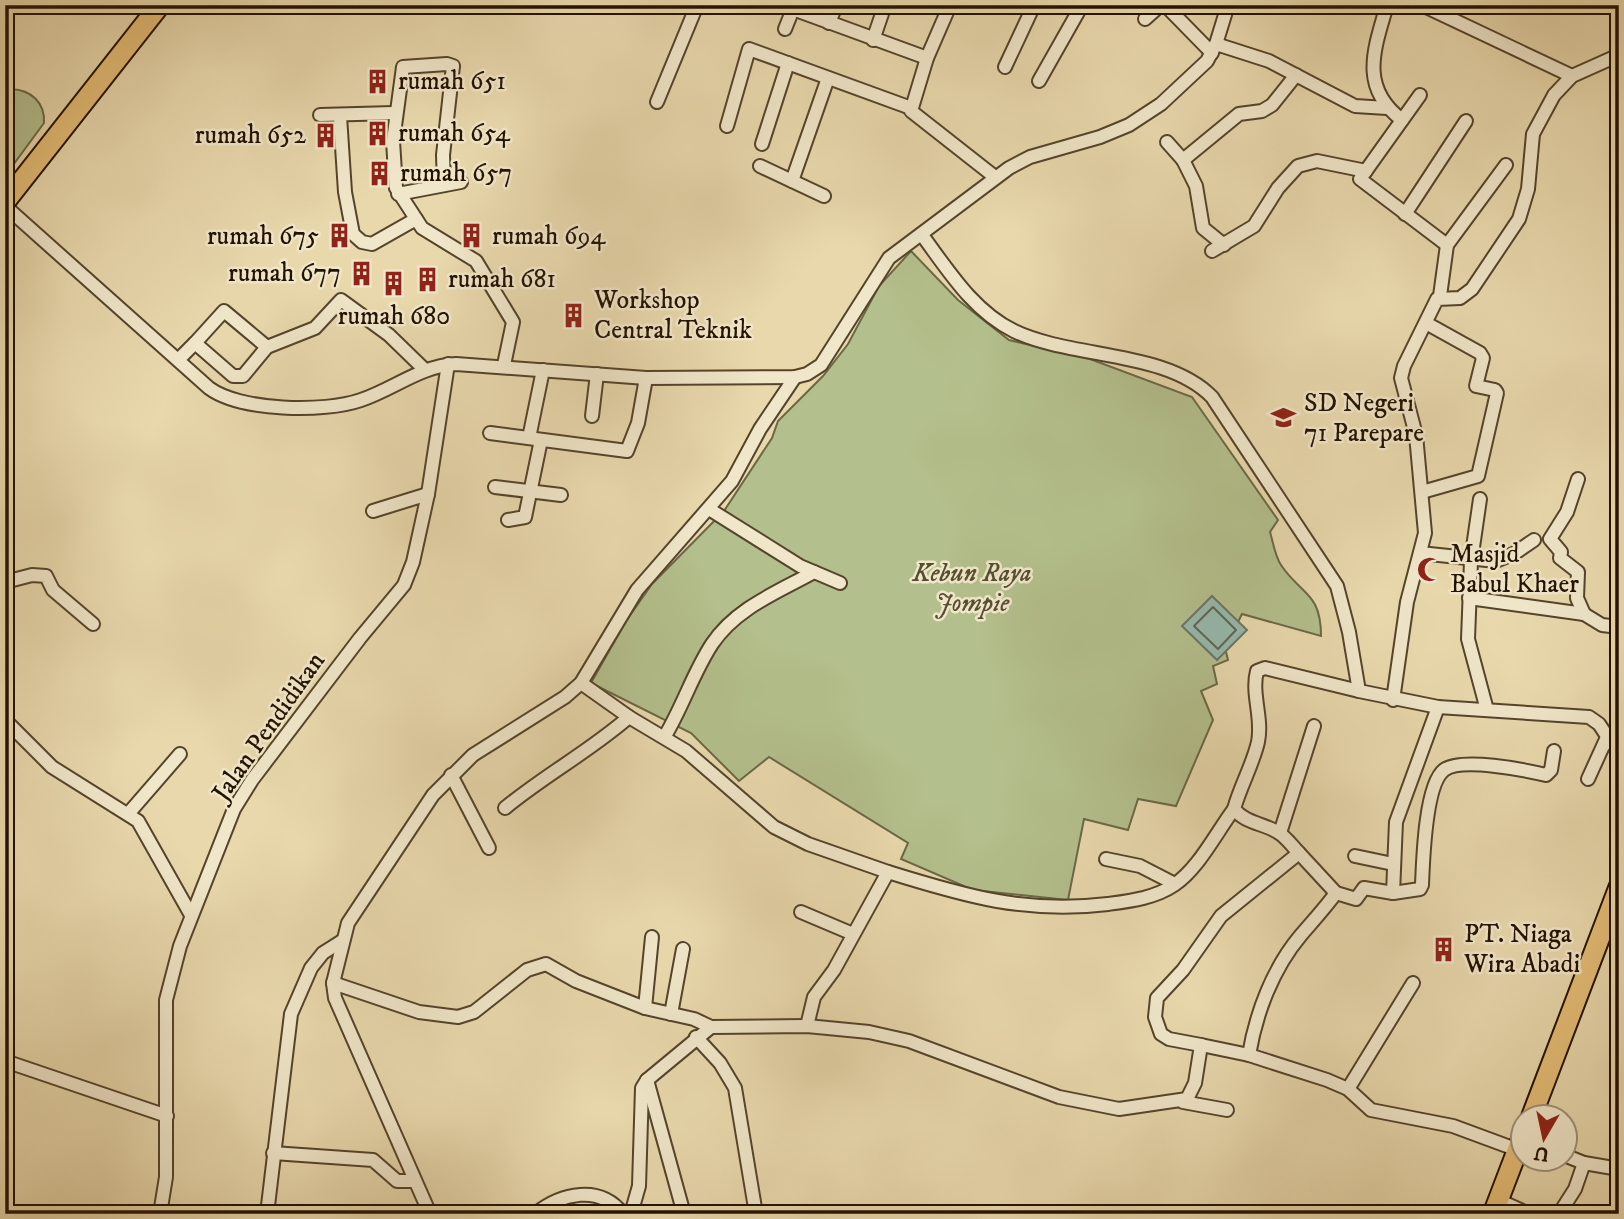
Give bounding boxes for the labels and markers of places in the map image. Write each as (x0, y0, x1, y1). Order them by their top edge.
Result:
place label: rumah 651 (398, 65, 506, 98)
building icon: rumah 651 (364, 67, 392, 95)
place label: rumah 654 (398, 117, 511, 150)
place label: rumah 652 (195, 119, 306, 152)
building icon: rumah 654 (364, 119, 392, 147)
building icon: rumah 652 (312, 121, 340, 149)
place label: rumah 657 (400, 157, 512, 190)
building icon: rumah 657 (366, 159, 394, 187)
place label: rumah 675 (207, 220, 319, 253)
place label: rumah 694 (492, 220, 607, 253)
building icon: rumah 675 (325, 222, 353, 250)
building icon: rumah 694 (458, 222, 486, 250)
place label: rumah 677 (228, 257, 341, 290)
building icon: rumah 677 (347, 259, 375, 287)
place label: rumah 681 (448, 263, 556, 296)
building icon: rumah 681 (414, 265, 442, 293)
building icon: rumah 680 (380, 270, 408, 298)
place label: Workshop Central Teknik (593, 284, 752, 347)
place label: rumah 680 (338, 300, 450, 333)
building icon: Workshop Central Teknik (560, 301, 588, 329)
place label: SD Negeri 71 Parepare (1304, 387, 1424, 450)
school or university icon: SD Negeri 71 Parepare (1270, 404, 1298, 432)
place label: Masjid Babul Khaer (1450, 538, 1579, 601)
mosque icon: Masjid Babul Khaer (1416, 555, 1444, 583)
place label: PT. Niaga Wira Abadi (1463, 918, 1580, 981)
building icon: PT. Niaga Wira Abadi (1430, 935, 1458, 963)

